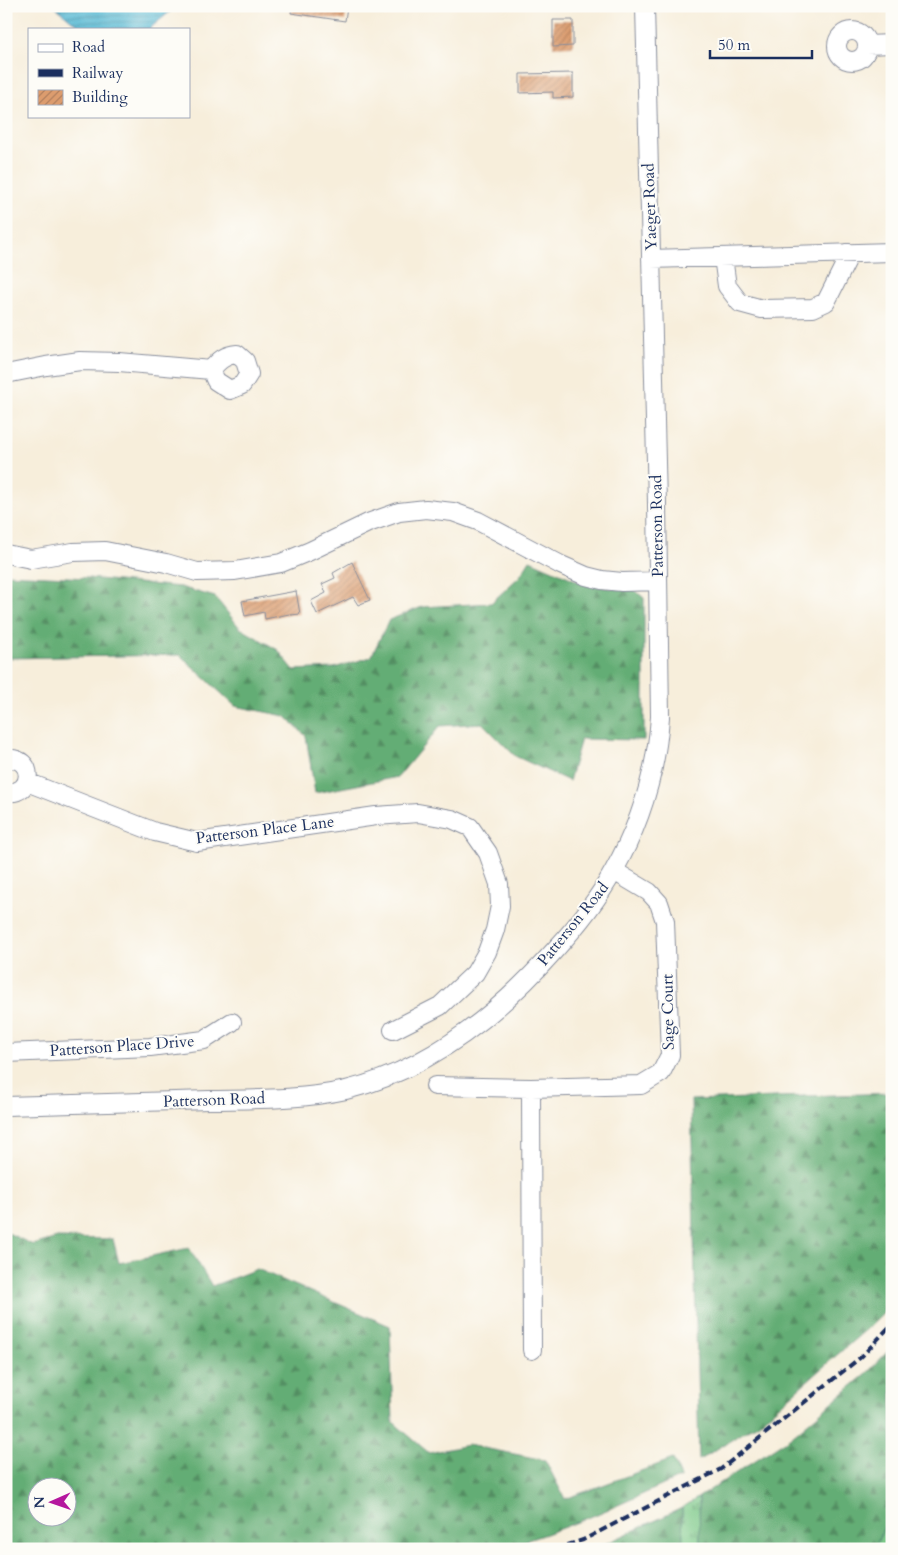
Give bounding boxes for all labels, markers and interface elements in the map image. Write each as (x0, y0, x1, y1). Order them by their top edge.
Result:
legend (28, 28, 190, 118)
scale bar (710, 28, 813, 60)
text: 50 m (718, 35, 750, 55)
text: Road (72, 37, 105, 57)
text: Railway (72, 63, 123, 83)
text: Building (72, 87, 128, 107)
street label: Yaeger Road (637, 162, 663, 251)
street label: Patterson Road (645, 474, 669, 577)
street label: Patterson Place Lane (195, 811, 335, 849)
street label: Patterson Road (532, 877, 614, 971)
street label: Sage Court (656, 974, 680, 1050)
street label: Patterson Place Drive (49, 1030, 195, 1062)
street label: Patterson Road (163, 1087, 266, 1113)
north arrow (28, 1478, 78, 1528)
text: N (30, 1496, 49, 1509)

